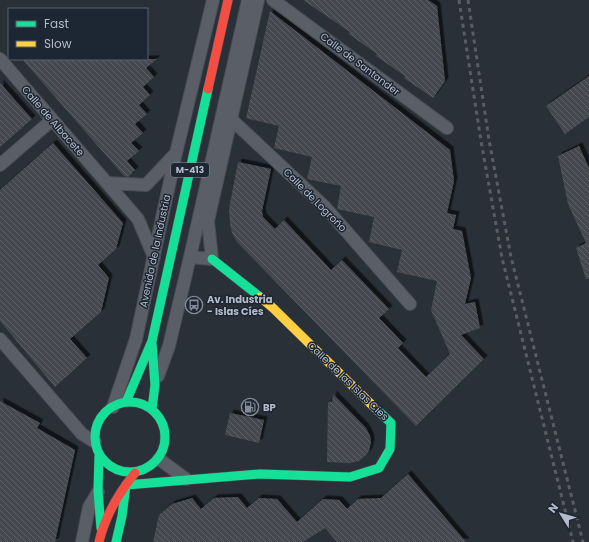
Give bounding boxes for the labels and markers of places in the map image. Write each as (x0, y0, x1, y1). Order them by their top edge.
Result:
place label: Av. Industria - Islas Cíes (207, 292, 273, 319)
bus stop icon: Av. Industria - Islas Cíes (184, 295, 204, 315)
fuel station icon: BP (240, 397, 260, 417)
place label: BP (263, 400, 276, 415)

